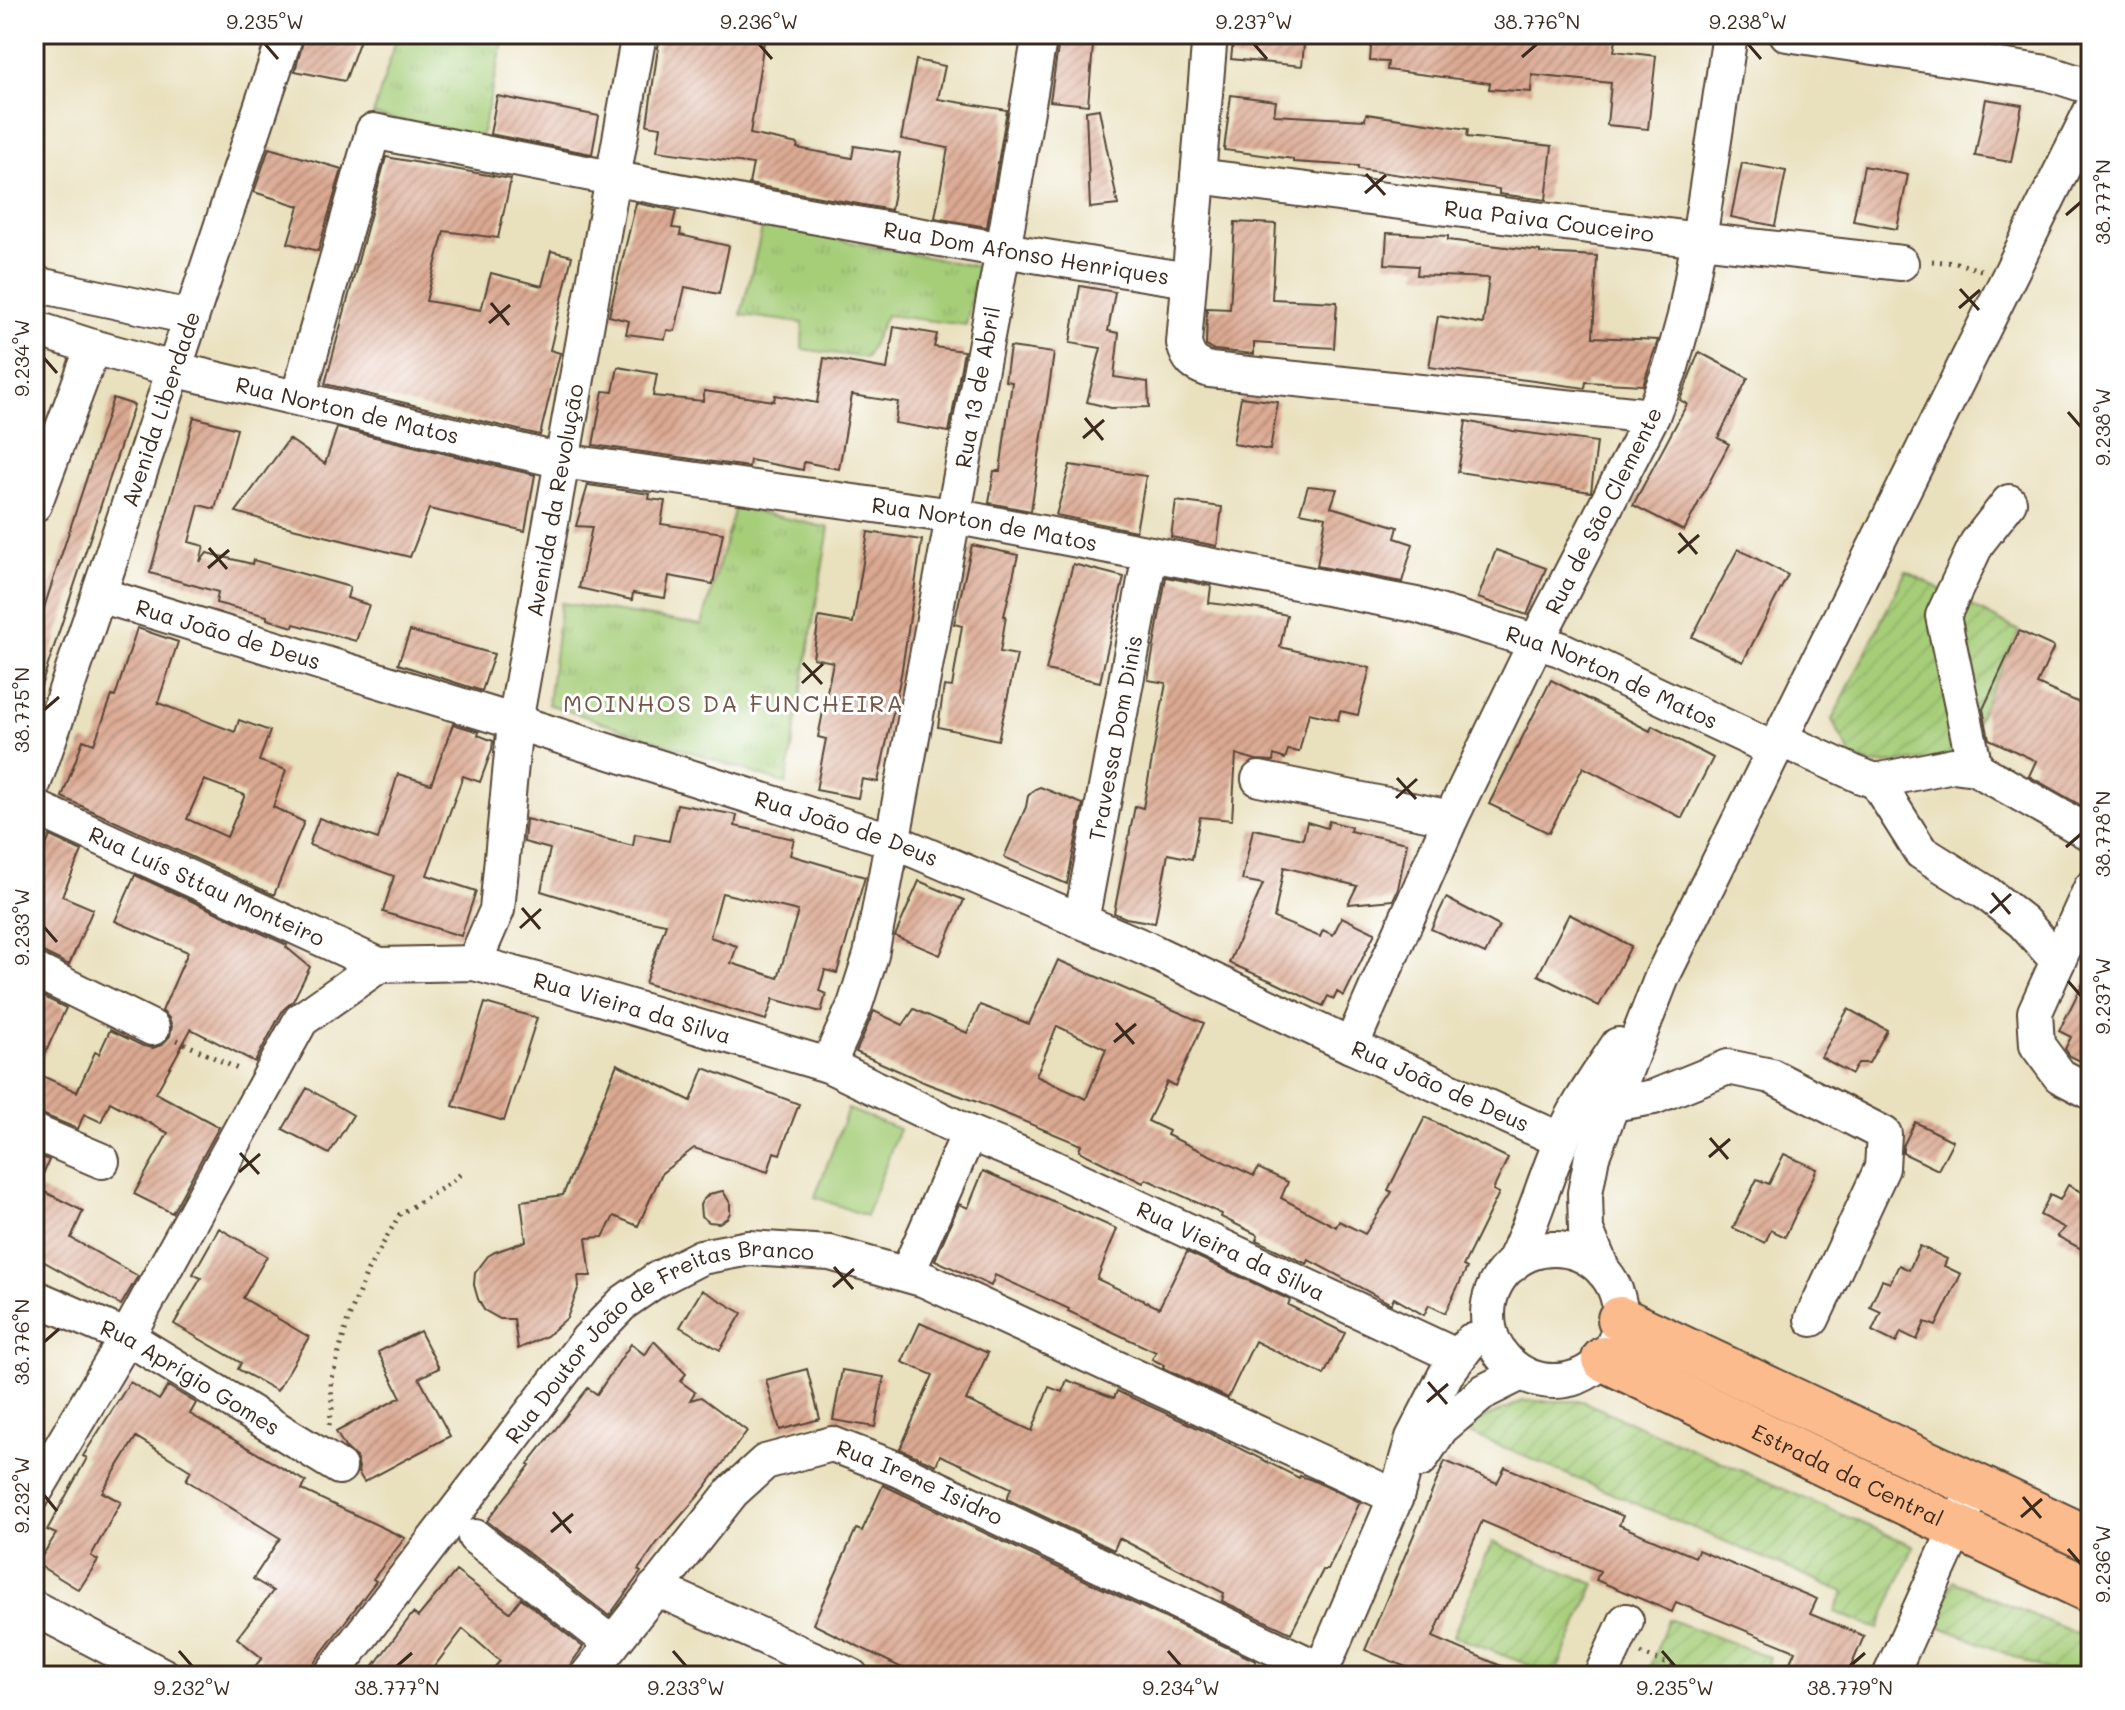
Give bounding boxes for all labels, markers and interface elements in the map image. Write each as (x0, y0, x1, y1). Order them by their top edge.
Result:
text: 9.235°W (226, 8, 304, 34)
text: 9.236°W (720, 8, 798, 34)
text: 9.237°W (1216, 8, 1292, 34)
text: 38.776°N (1494, 8, 1580, 34)
text: 9.238°W (1709, 8, 1787, 34)
text: 38.777°N (2089, 159, 2115, 245)
street label: Rua Paiva Couceiro (1443, 193, 1656, 248)
street label: Rua Dom Afonso Henriques (881, 214, 1171, 291)
street label: Rua 13 de Abril (948, 304, 1006, 470)
street label: Avenida Liberdade (114, 307, 206, 510)
text: 9.234°W (8, 319, 34, 397)
street label: Rua Norton de Matos (233, 369, 462, 450)
street label: Avenida da Revolução (519, 381, 590, 619)
text: 9.238°W (2089, 388, 2115, 466)
street label: Rua de São Clemente (1538, 403, 1668, 619)
street label: Rua Norton de Matos (870, 490, 1100, 557)
street label: Rua João de Deus (132, 592, 324, 676)
street label: Rua Norton de Matos (1502, 618, 1723, 735)
street label: Travessa Dom Dinis (1081, 633, 1148, 843)
text: 38.775°N (8, 667, 34, 753)
district label: MOINHOS DA FUNCHEIRA (563, 687, 905, 718)
street label: Rua João de Deus (751, 783, 943, 873)
text: 38.778°N (2089, 791, 2115, 877)
street label: Rua Luís Sttau Monteiro (84, 819, 330, 952)
text: 9.233°W (8, 888, 34, 966)
text: 9.237°W (2089, 958, 2115, 1034)
street label: Rua Vieira da Silva (530, 965, 735, 1050)
street label: Rua João de Deus (1347, 1033, 1534, 1138)
street label: Rua Vieira da Silva (1132, 1194, 1330, 1307)
street label: Rua Doutor João de Freitas Branco (498, 1233, 815, 1449)
text: 38.776°N (8, 1299, 34, 1385)
street label: Rua Aprígio Gomes (96, 1312, 286, 1441)
street label: Estrada da Central (1748, 1417, 1948, 1533)
street label: Rua Irene Isidro (833, 1432, 1008, 1531)
text: 9.232°W (8, 1457, 34, 1534)
text: 9.236°W (2089, 1525, 2115, 1603)
text: 9.232°W (154, 1674, 231, 1700)
text: 38.777°N (354, 1674, 440, 1700)
text: 9.233°W (647, 1674, 725, 1700)
text: 9.234°W (1142, 1674, 1220, 1700)
text: 9.235°W (1636, 1674, 1714, 1700)
text: 38.779°N (1807, 1674, 1893, 1700)

